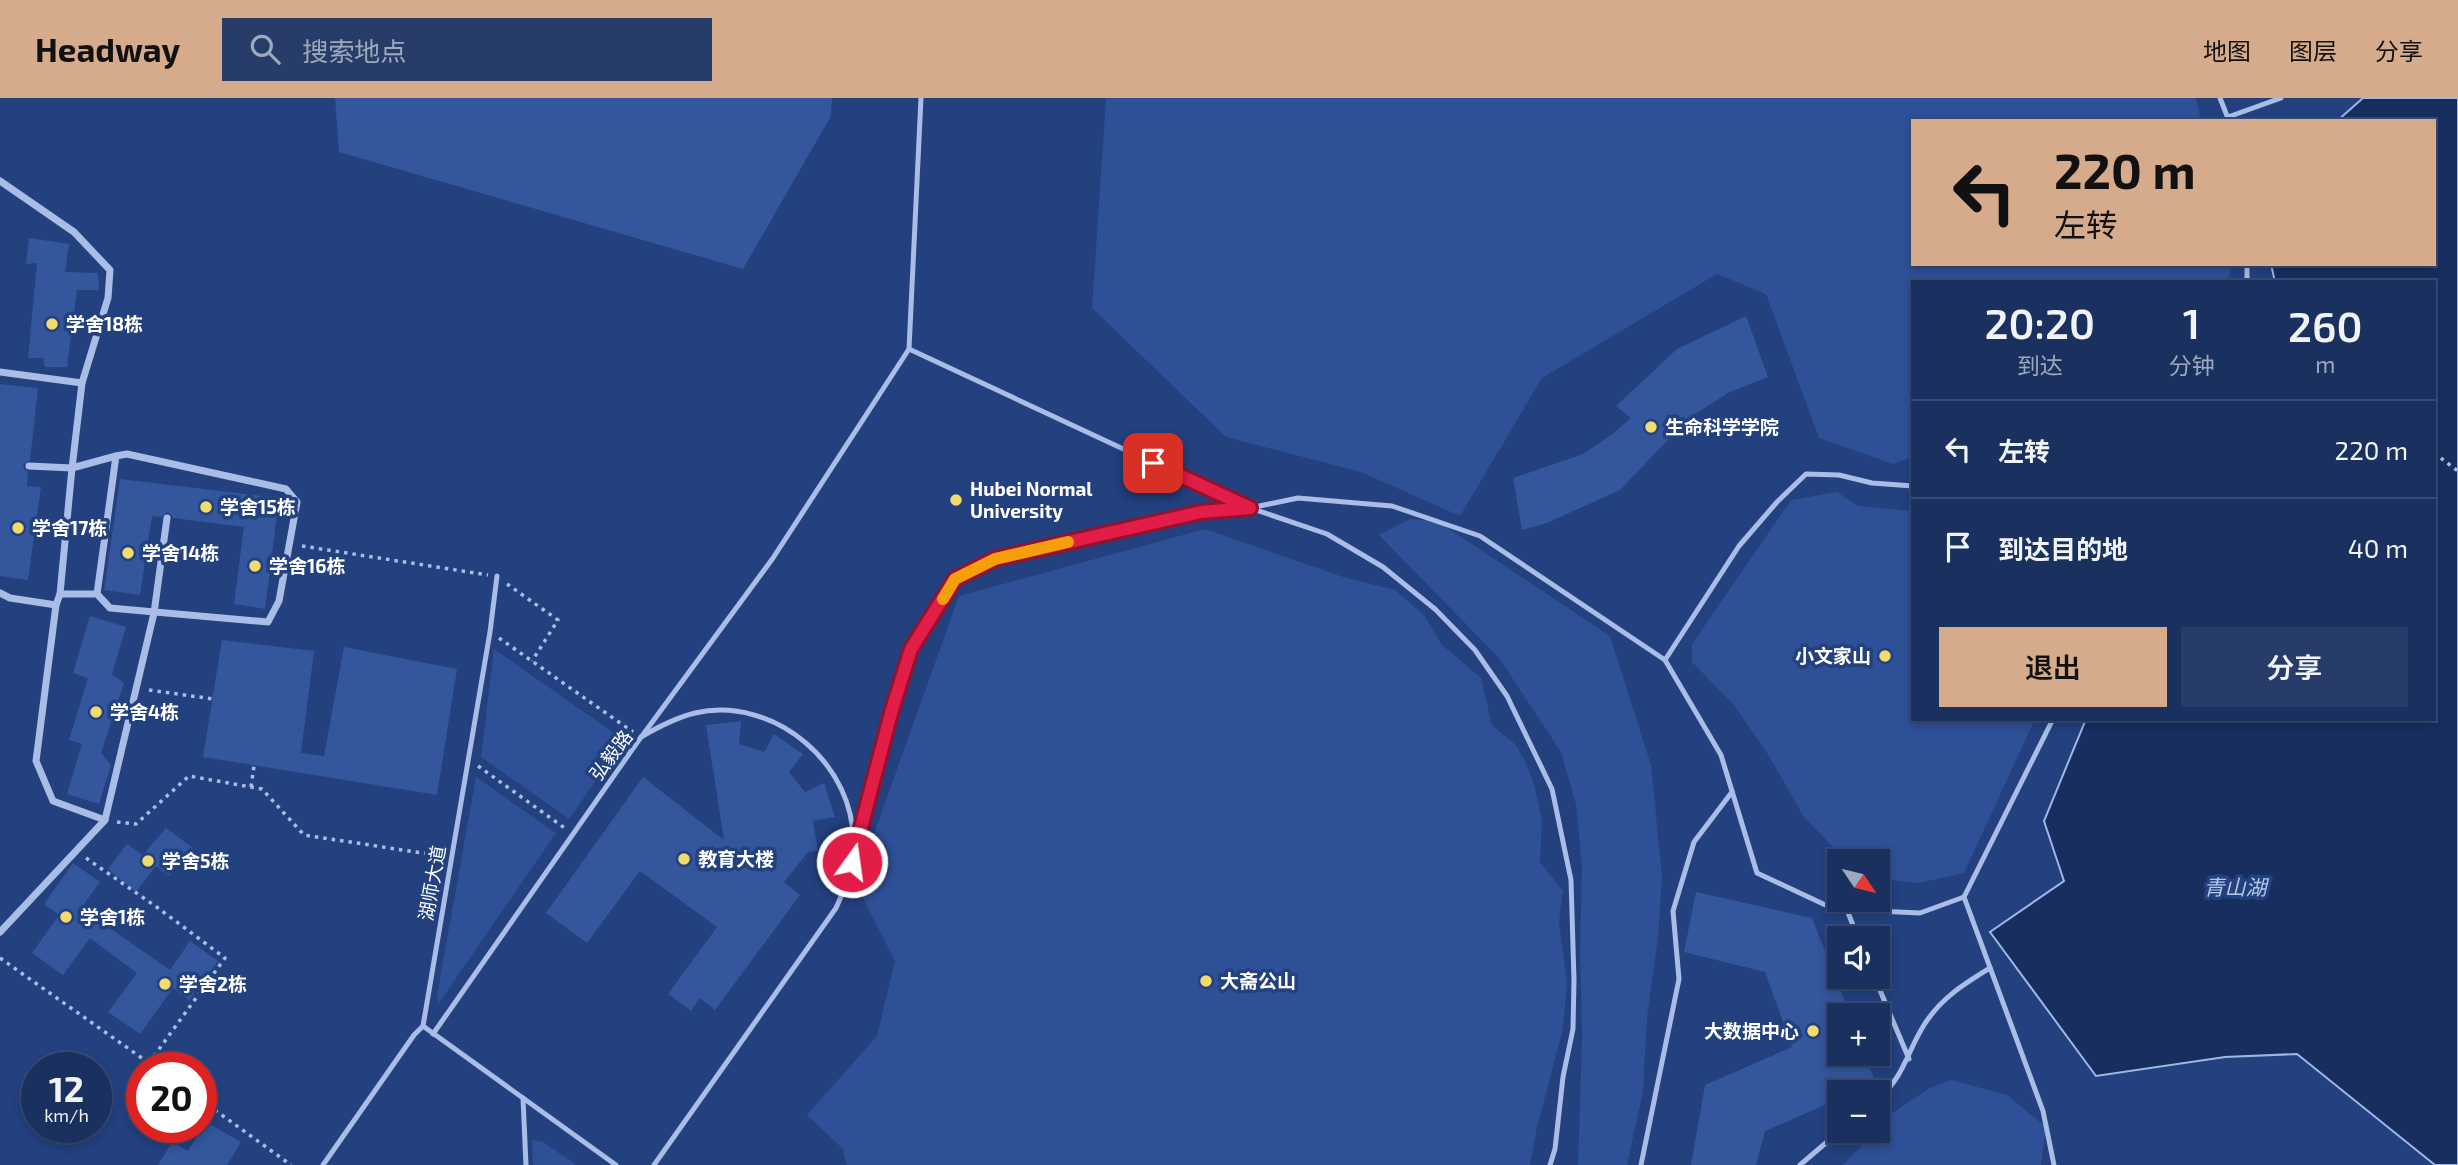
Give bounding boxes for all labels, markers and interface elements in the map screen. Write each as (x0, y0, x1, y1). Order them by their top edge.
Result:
search box (222, 18, 712, 81)
text: Headway (35, 29, 180, 69)
icon: search (246, 30, 284, 68)
text: 搜索地点 (302, 35, 406, 66)
text: 地图 (2203, 36, 2251, 65)
text: 图层 (2289, 36, 2337, 65)
text: 分享 (2375, 36, 2423, 65)
text: 220 m (2054, 140, 2196, 199)
icon: left (1939, 147, 2030, 238)
text: 左转 (2054, 205, 2118, 243)
text: 20:20 (1984, 297, 2095, 347)
text: 1 (2183, 297, 2200, 347)
text: 260 (2288, 300, 2363, 350)
place label: 学舍18栋 (66, 312, 143, 335)
marker: 学舍18栋 (44, 316, 60, 332)
text: m (2315, 350, 2335, 378)
text: 到达 (2017, 351, 2063, 379)
text: 分钟 (2169, 351, 2215, 379)
place label: 生命科学学院 (1665, 415, 1779, 438)
marker: 生命科学学院 (1643, 419, 1659, 435)
icon: left (1939, 430, 1977, 468)
pin (1123, 433, 1183, 493)
text: 220 m (2335, 434, 2408, 465)
text: 左转 (1998, 435, 2050, 466)
icon: arrive (1134, 444, 1172, 482)
place label: Hubei Normal University (970, 477, 1093, 523)
marker: Hubei Normal University (948, 492, 964, 508)
place label: 学舍15栋 (220, 495, 296, 518)
marker: 学舍15栋 (198, 499, 214, 515)
place label: 学舍17栋 (32, 516, 107, 539)
marker: 学舍17栋 (10, 520, 26, 536)
icon: arrive (1939, 528, 1977, 566)
text: 40 m (2348, 532, 2408, 563)
text: 到达目的地 (1998, 533, 2128, 564)
place label: 学舍14栋 (142, 541, 219, 564)
marker: 学舍14栋 (120, 545, 136, 561)
place label: 学舍16栋 (269, 554, 345, 577)
marker: 学舍16栋 (247, 558, 263, 574)
button: 退出 (1939, 627, 2167, 707)
button: 分享 (2181, 627, 2408, 707)
place label: 小文家山 (1795, 644, 1871, 667)
marker: 小文家山 (1877, 648, 1893, 664)
place label: 学舍4栋 (110, 700, 179, 723)
marker: 学舍4栋 (88, 704, 104, 720)
street label: 弘毅路 (584, 725, 637, 784)
position arrow (815, 825, 889, 899)
street label: 湖师大道 (414, 843, 449, 922)
place label: 教育大楼 (698, 847, 774, 870)
place label: 学舍5栋 (162, 849, 230, 872)
north arrow (1827, 849, 1890, 912)
map controls (1827, 849, 1890, 1143)
marker: 教育大楼 (676, 851, 692, 867)
marker: 学舍5栋 (140, 853, 156, 869)
water label: 青山湖 (2204, 874, 2269, 899)
place label: 学舍1栋 (80, 905, 145, 928)
marker: 学舍1栋 (58, 909, 74, 925)
button: sound (1827, 926, 1890, 989)
place label: 大斋公山 (1220, 969, 1296, 992)
place label: 学舍2栋 (179, 972, 247, 995)
marker: 大斋公山 (1198, 973, 1214, 989)
marker: 学舍2栋 (157, 976, 173, 992)
button: + (1827, 1003, 1890, 1066)
place label: 大数据中心 (1704, 1019, 1799, 1042)
marker: 大数据中心 (1805, 1023, 1821, 1039)
speed limit sign: 20 (126, 1052, 217, 1143)
text: 12 (49, 1067, 84, 1109)
button: − (1827, 1080, 1890, 1143)
text: km/h (44, 1104, 89, 1126)

